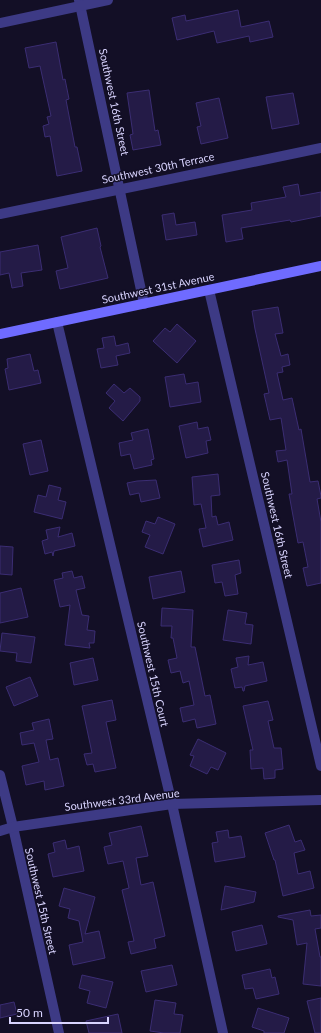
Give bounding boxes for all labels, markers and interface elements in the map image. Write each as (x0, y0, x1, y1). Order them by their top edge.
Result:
street label: Southwest 16th Street (97, 47, 132, 157)
street label: Southwest 30th Terrace (100, 149, 216, 186)
street label: Southwest 31st Avenue (100, 269, 215, 306)
street label: Southwest 16th Street (259, 470, 296, 579)
street label: Southwest 15th Court (135, 620, 172, 728)
street label: Southwest 33rd Avenue (64, 786, 180, 813)
street label: Southwest 15th Street (23, 846, 60, 955)
scale bar (10, 999, 108, 1025)
text: 50 m (16, 1005, 43, 1020)

